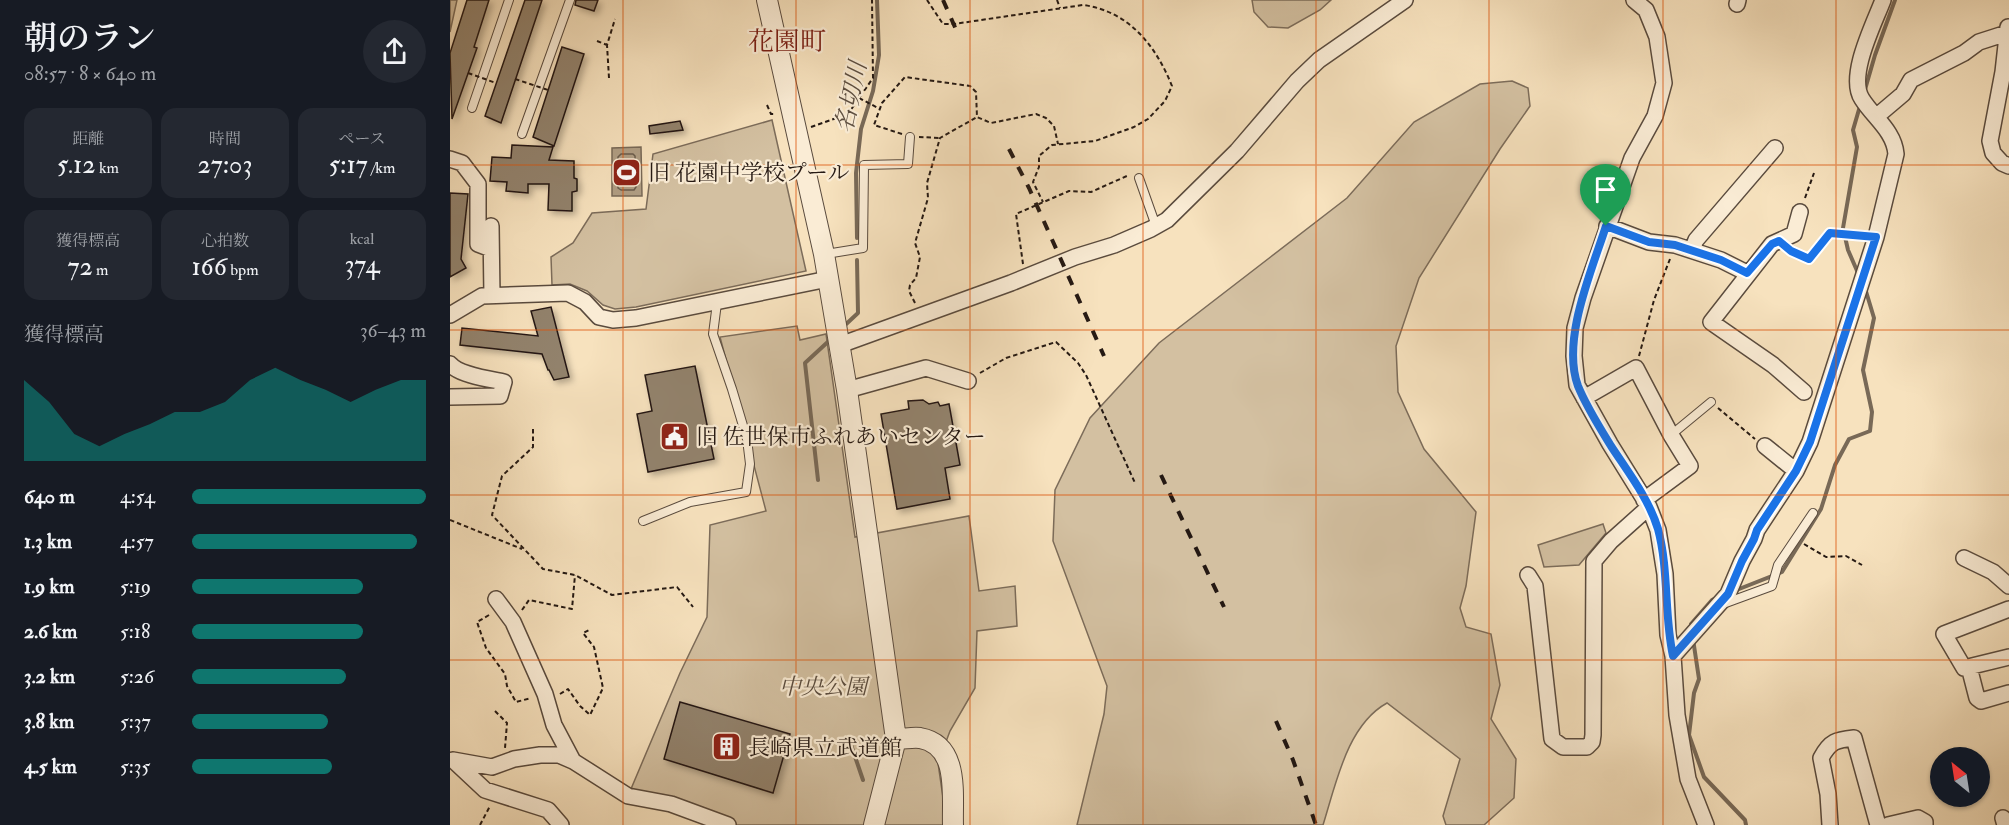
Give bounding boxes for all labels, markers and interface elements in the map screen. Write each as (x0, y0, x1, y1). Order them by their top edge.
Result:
text: 朝のラン (24, 18, 156, 59)
button: share (363, 20, 426, 83)
district label: 花園町 (748, 26, 826, 58)
water label: 名切川 (829, 56, 875, 136)
text: 08:57 · 8 × 640 m (24, 61, 156, 86)
text: 距離 (72, 129, 104, 149)
text: 時間 (209, 129, 241, 149)
text: ペース (338, 129, 386, 149)
text: 5.12 (57, 149, 96, 181)
text: 27:03 (198, 149, 252, 181)
text: 5:17 (329, 149, 368, 181)
sports icon: 旧 花園中学校プール (611, 156, 643, 188)
text: km (96, 158, 119, 178)
text: /km (368, 158, 395, 178)
place label: 旧 花園中学校プール (648, 159, 850, 187)
pin (1580, 164, 1631, 226)
icon: arrive (1589, 173, 1622, 206)
text: kcal (350, 229, 374, 249)
text: 獲得標高 (56, 231, 120, 251)
text: 心拍数 (201, 231, 249, 251)
text: 374 (344, 249, 380, 281)
text: 72 (68, 251, 93, 283)
text: 166 (191, 251, 227, 283)
text: m (93, 260, 108, 280)
text: bpm (227, 260, 259, 280)
text: 36–43 m (360, 318, 426, 343)
text: 獲得標高 (24, 322, 104, 347)
public building icon: 旧 佐世保市ふれあいセンター (659, 420, 691, 452)
place label: 旧 佐世保市ふれあいセンター (696, 423, 986, 451)
text: 640 m (24, 484, 75, 509)
text: 4:54 (120, 484, 155, 509)
text: 1.3 km (24, 529, 72, 554)
text: 4:57 (120, 529, 154, 554)
text: 1.9 km (24, 574, 75, 599)
text: 5:19 (120, 574, 151, 599)
text: 2.6 km (24, 619, 77, 644)
text: 5:18 (120, 619, 150, 644)
text: 3.2 km (24, 664, 75, 689)
text: 5:26 (120, 664, 154, 689)
park label: 中央公園 (779, 673, 870, 701)
text: 3.8 km (24, 709, 74, 734)
text: 5:37 (120, 709, 151, 734)
building icon: 長崎県立武道館 (711, 731, 743, 763)
place label: 長崎県立武道館 (748, 734, 902, 762)
north arrow (1930, 747, 1990, 807)
map controls (1930, 747, 1990, 807)
text: 4.5 km (24, 754, 77, 779)
text: 5:35 (120, 754, 150, 779)

